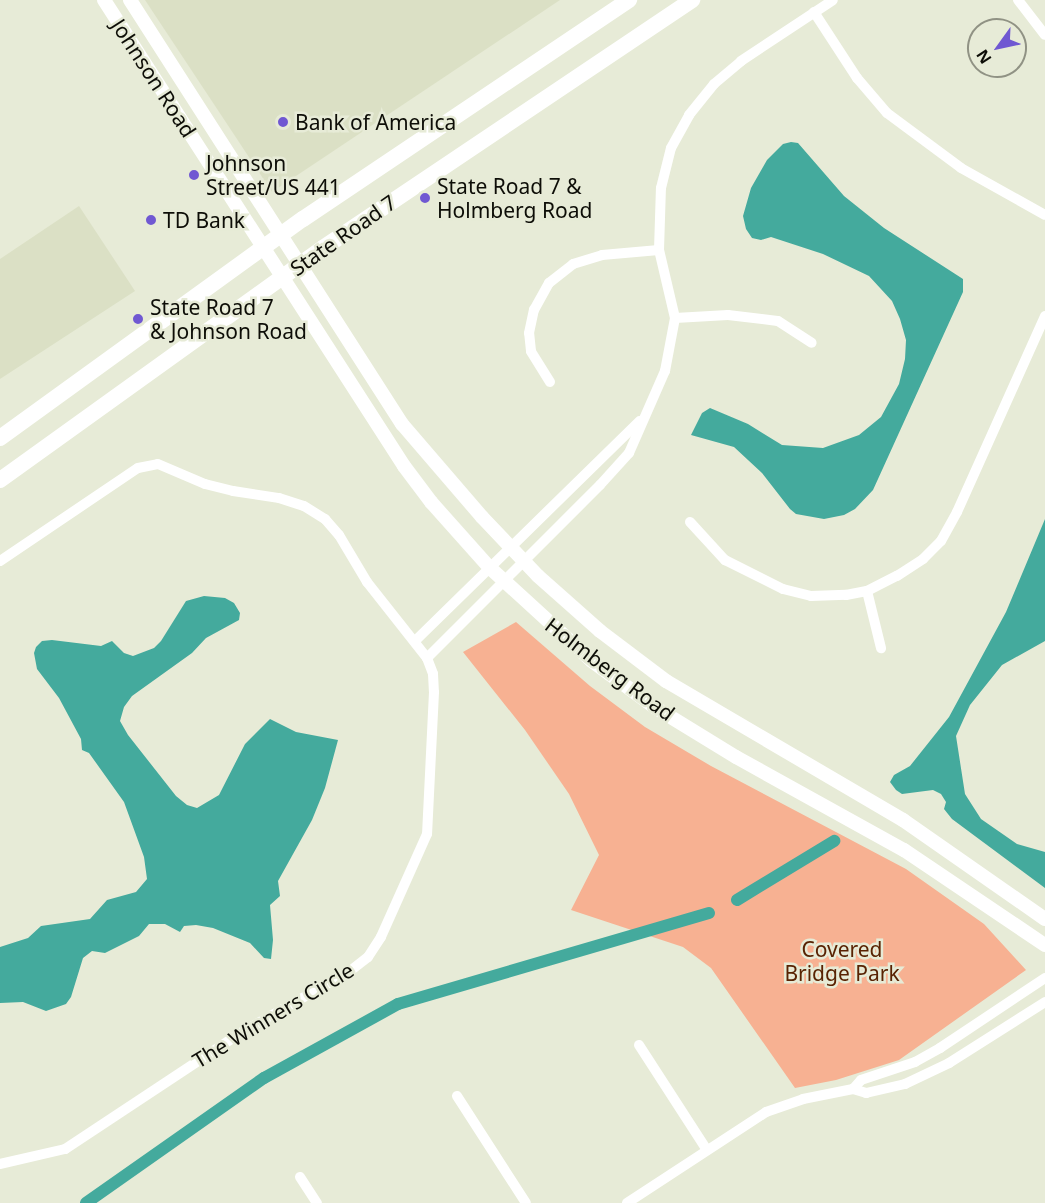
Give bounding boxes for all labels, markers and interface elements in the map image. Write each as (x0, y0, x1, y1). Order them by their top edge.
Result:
street label: Johnson Road (106, 14, 202, 142)
north arrow (967, 18, 1027, 78)
text: N (971, 45, 996, 68)
place label: Bank of America (295, 109, 456, 135)
marker: Bank of America (276, 115, 290, 129)
place label: Johnson Street/US 441 (206, 150, 341, 200)
marker: Johnson Street/US 441 (187, 168, 201, 182)
place label: State Road 7 & Holmberg Road (437, 173, 592, 223)
street label: State Road 7 (285, 189, 401, 281)
marker: State Road 7 & Holmberg Road (418, 191, 432, 205)
place label: TD Bank (163, 207, 245, 233)
marker: TD Bank (144, 213, 158, 227)
place label: State Road 7 & Johnson Road (150, 294, 307, 344)
marker: State Road 7 & Johnson Road (131, 312, 145, 326)
street label: Holmberg Road (540, 612, 680, 726)
park label: Covered Bridge Park (784, 936, 900, 986)
street label: The Winners Circle (188, 957, 358, 1073)

